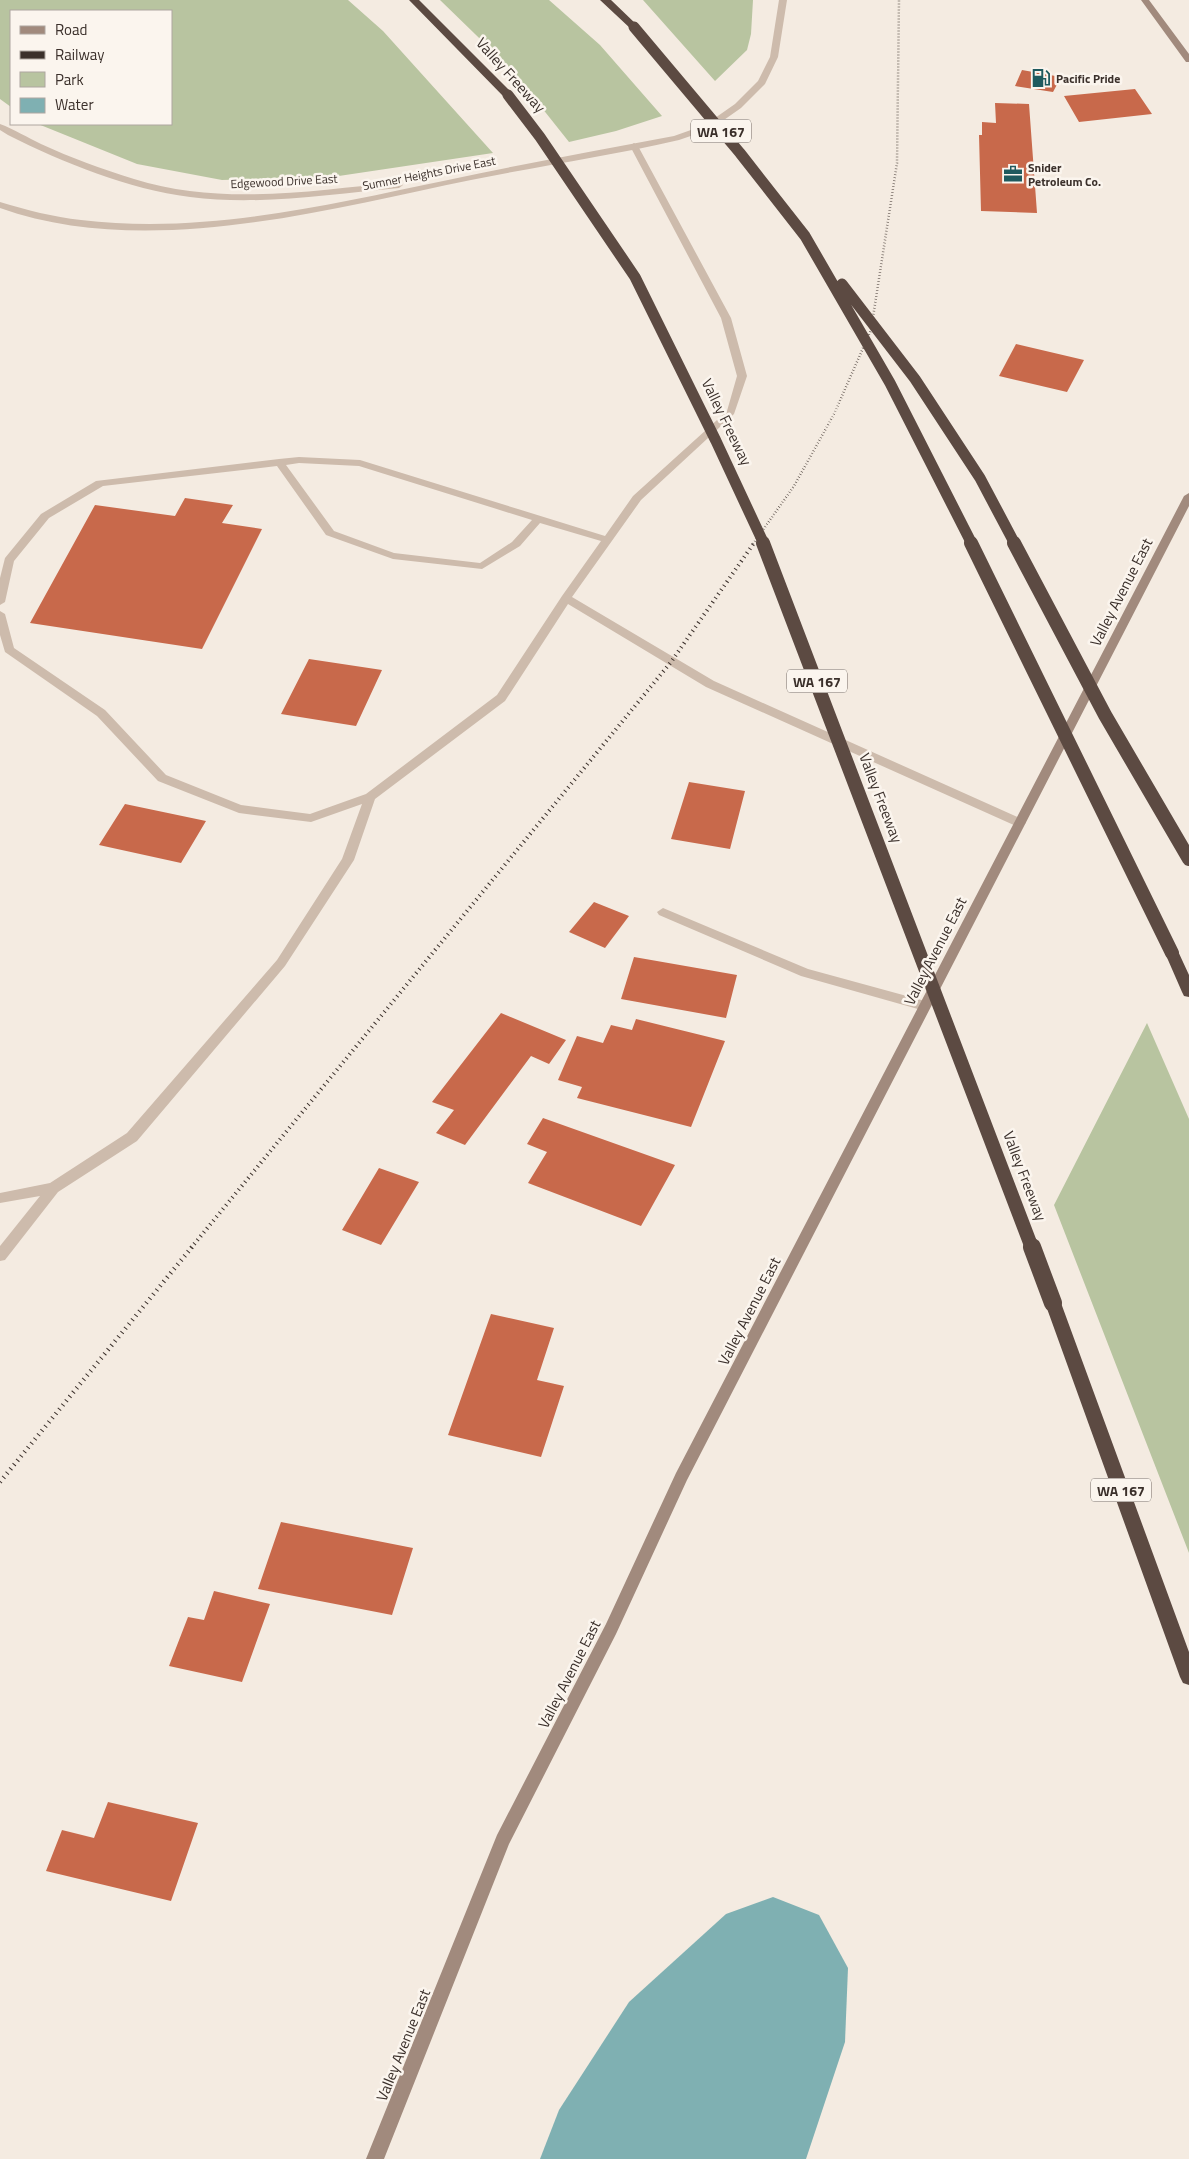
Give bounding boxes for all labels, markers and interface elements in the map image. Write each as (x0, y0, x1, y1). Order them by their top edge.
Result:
legend (10, 10, 172, 125)
text: Road (55, 18, 87, 41)
street label: Valley Freeway (471, 32, 551, 118)
text: Railway (55, 43, 105, 66)
fuel station icon: Pacific Pride (1030, 67, 1052, 89)
text: Park (55, 68, 84, 91)
place label: Pacific Pride (1056, 69, 1120, 88)
text: Water (55, 93, 94, 116)
road number: WA 167 (691, 120, 751, 142)
street label: Sumner Heights Drive East (361, 151, 498, 195)
place label: Snider Petroleum Co. (1028, 158, 1101, 191)
office icon: Snider Petroleum Co. (1002, 163, 1024, 185)
street label: Edgewood Drive East (230, 169, 339, 193)
street label: Valley Freeway (696, 374, 758, 470)
street label: Valley Avenue East (1084, 533, 1159, 650)
road number: WA 167 (787, 669, 847, 692)
street label: Valley Freeway (853, 750, 909, 846)
street label: Valley Avenue East (898, 892, 973, 1009)
street label: Valley Freeway (997, 1128, 1053, 1224)
street label: Valley Avenue East (712, 1252, 787, 1369)
road number: WA 167 (1091, 1478, 1151, 1502)
street label: Valley Avenue East (532, 1615, 607, 1732)
street label: Valley Avenue East (370, 1985, 436, 2104)

